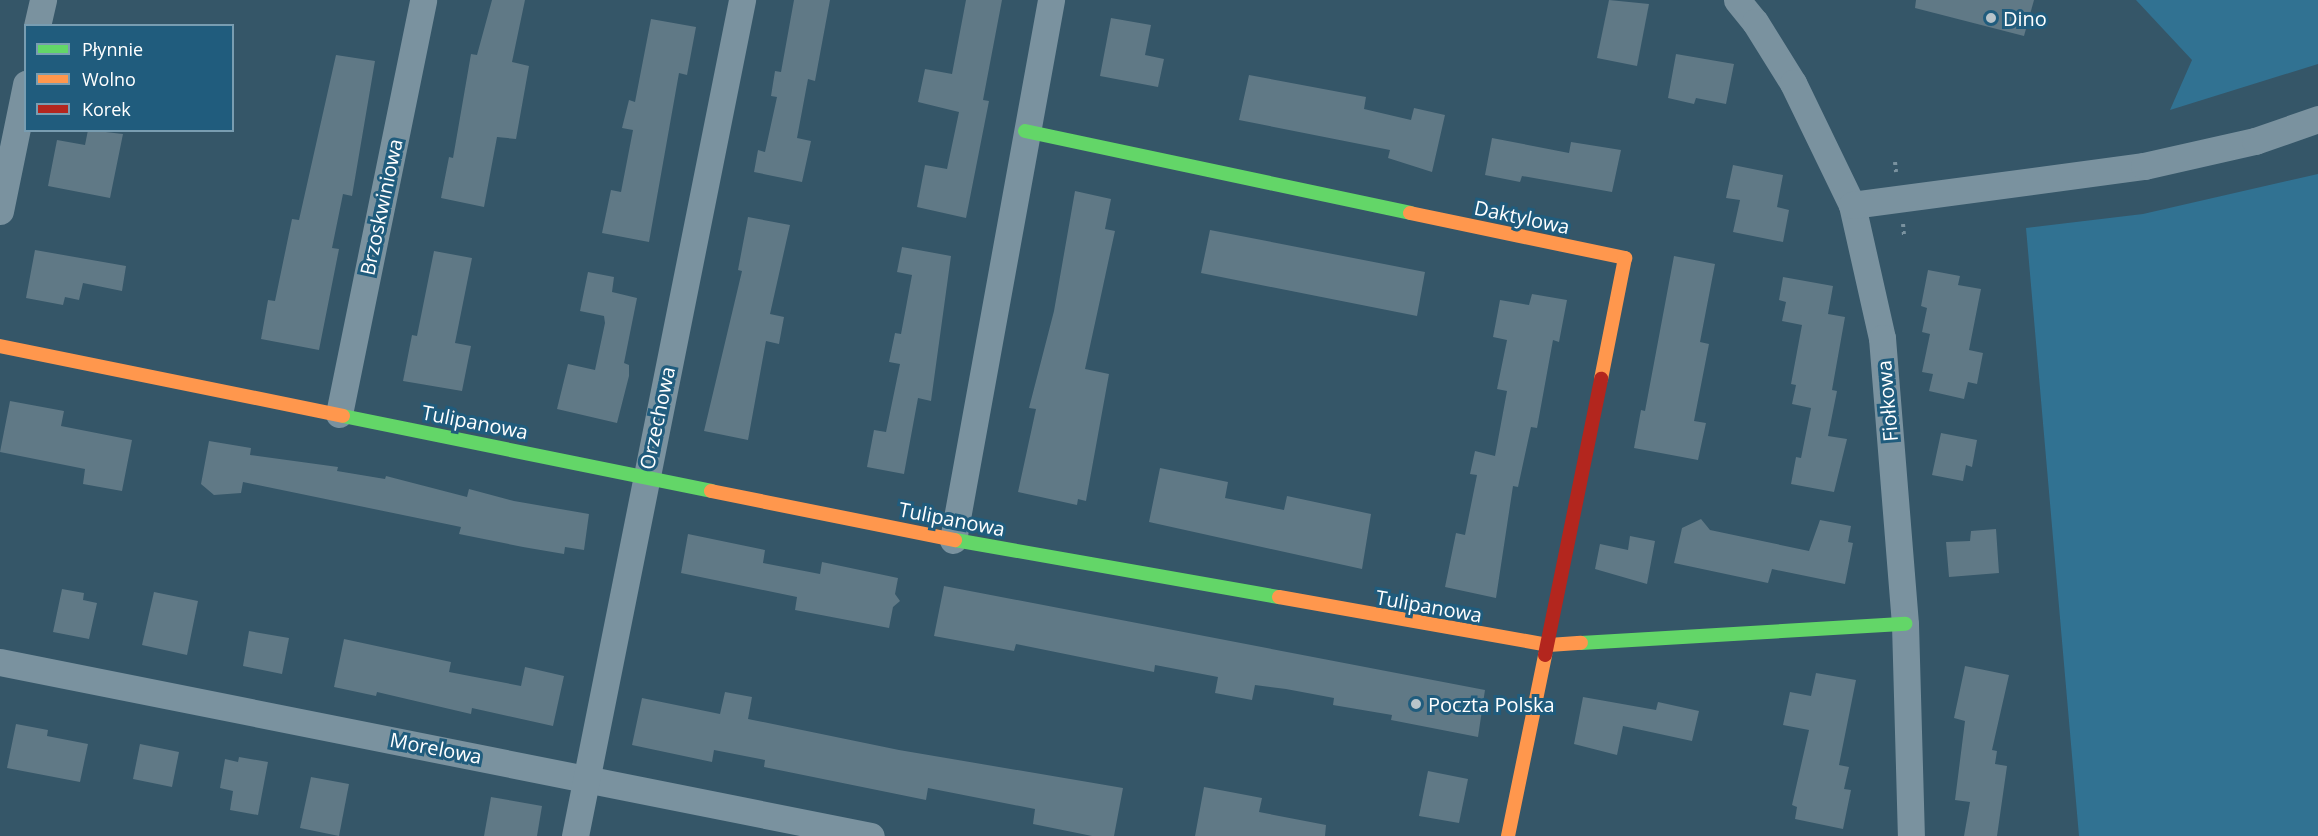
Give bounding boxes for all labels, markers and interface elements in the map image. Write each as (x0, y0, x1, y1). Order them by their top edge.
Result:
place label: Dino (2003, 6, 2047, 30)
marker: Dino (1984, 11, 1998, 25)
legend (24, 24, 234, 132)
text: Płynnie (82, 37, 143, 61)
text: Wolno (82, 67, 136, 91)
text: Korek (82, 97, 131, 121)
street label: Brzoskwiniowa (355, 137, 407, 277)
street label: Daktylowa (1472, 195, 1572, 239)
street label: Fiołkowa (1871, 359, 1903, 443)
street label: Orzechowa (634, 364, 680, 472)
street label: Tulipanowa (420, 400, 530, 444)
street label: Tulipanowa (897, 497, 1007, 541)
street label: Tulipanowa (1374, 585, 1484, 627)
place label: Poczta Polska (1428, 692, 1555, 716)
marker: Poczta Polska (1409, 697, 1423, 711)
street label: Morelowa (388, 727, 484, 769)

